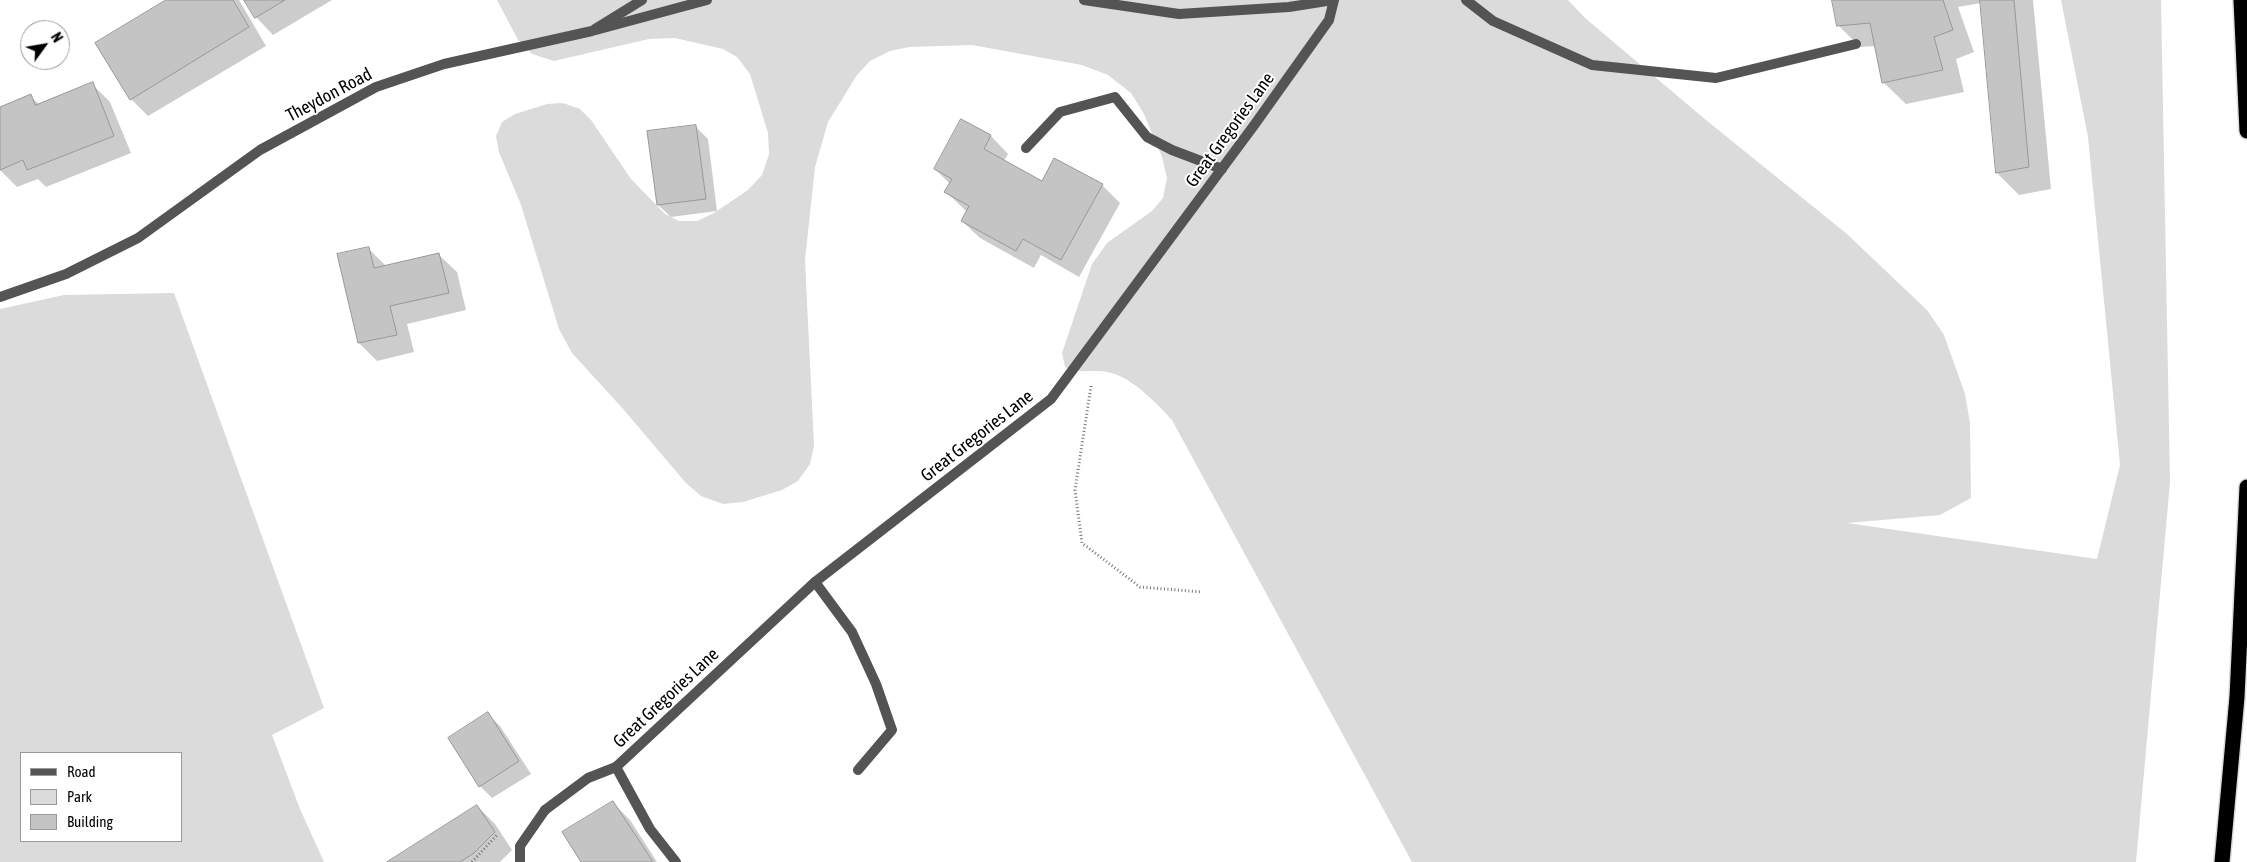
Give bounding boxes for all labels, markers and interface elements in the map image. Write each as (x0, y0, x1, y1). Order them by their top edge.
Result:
north arrow (20, 20, 70, 70)
text: N (48, 30, 66, 45)
street label: Theydon Road (282, 63, 376, 127)
street label: Great Gregories Lane (1181, 68, 1279, 192)
street label: Great Gregories Lane (917, 385, 1037, 487)
street label: Great Gregories Lane (609, 644, 723, 752)
legend (20, 752, 182, 842)
text: Road (67, 763, 96, 780)
text: Park (67, 788, 92, 805)
text: Building (67, 813, 113, 830)

